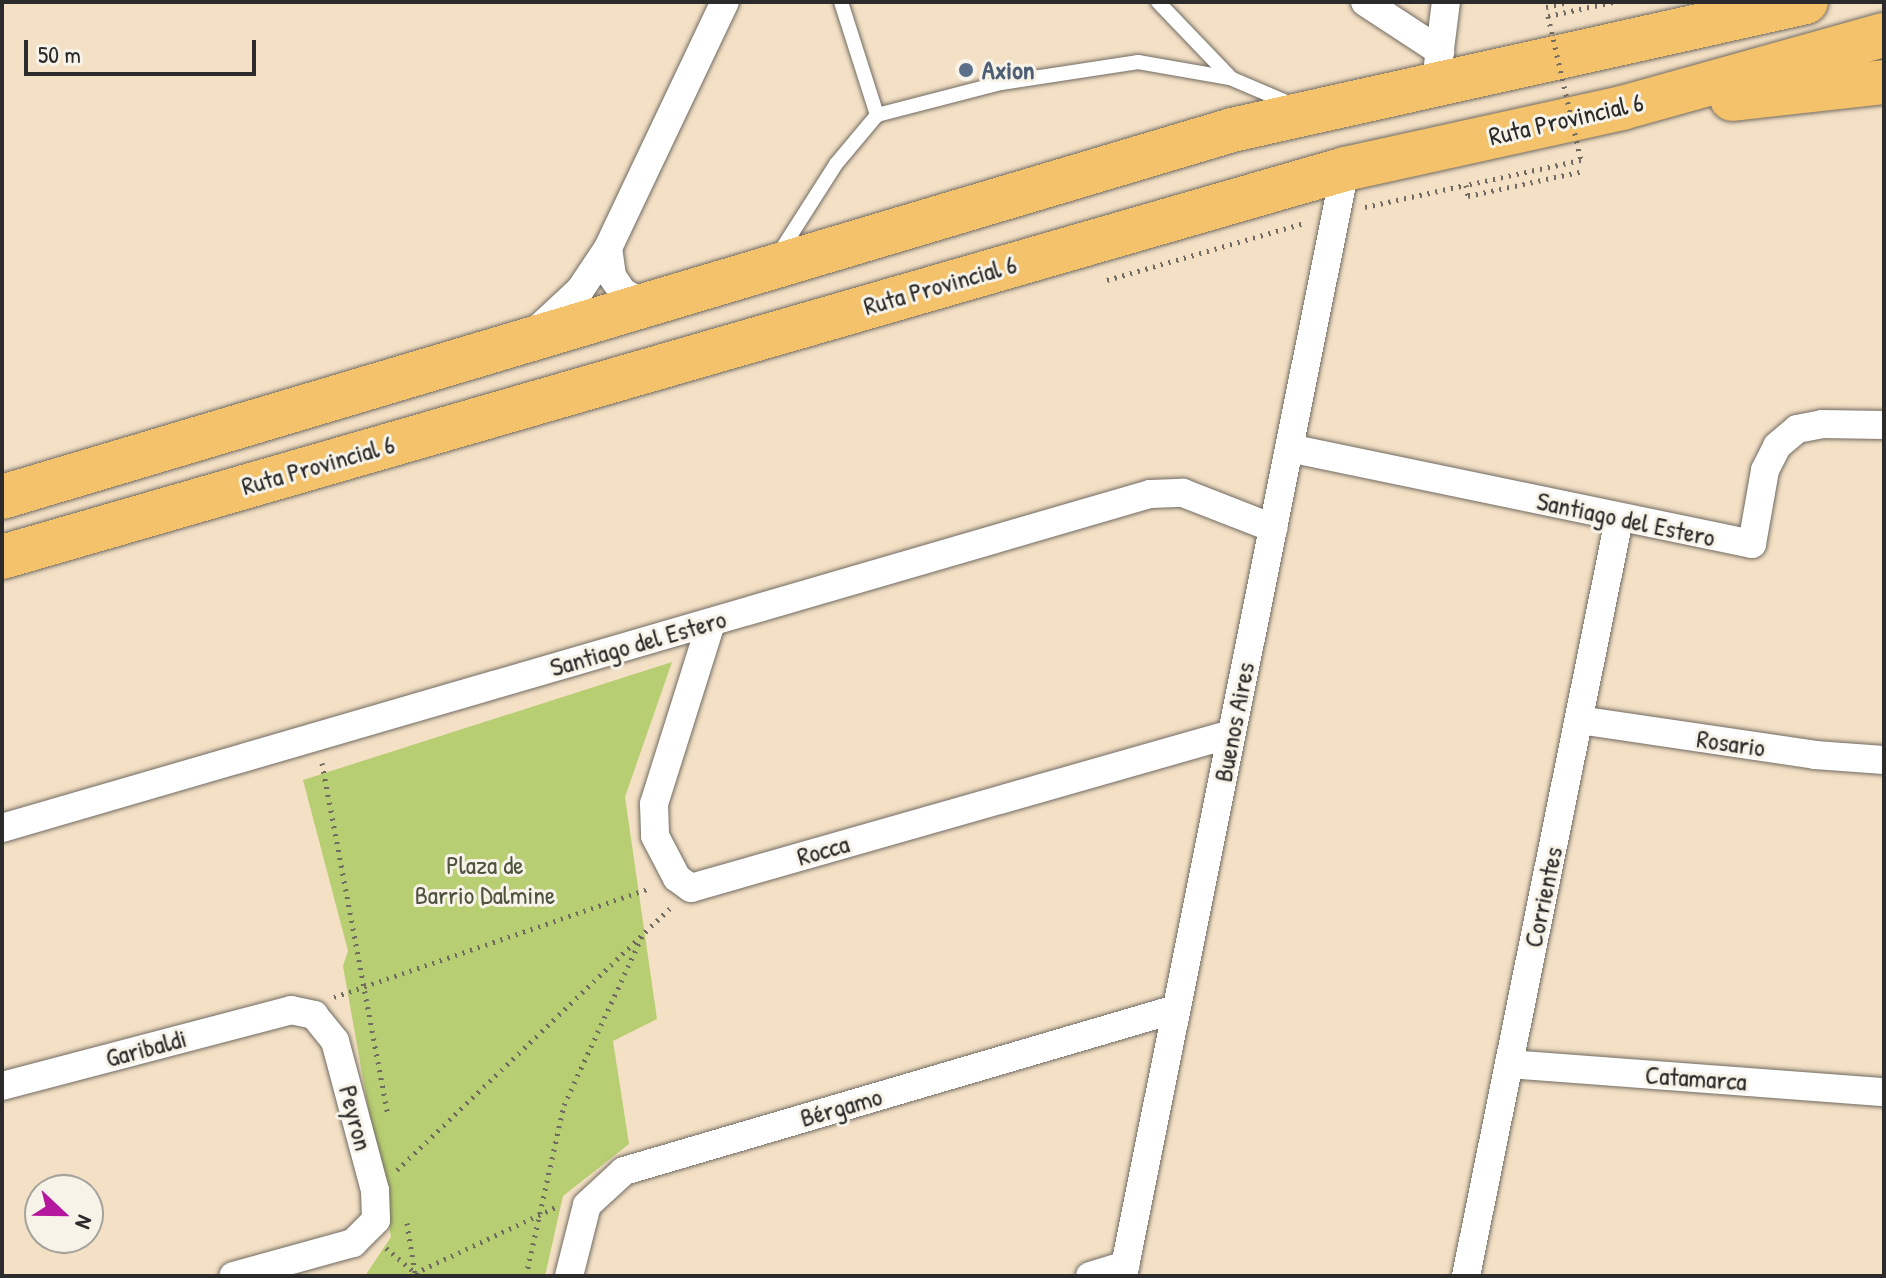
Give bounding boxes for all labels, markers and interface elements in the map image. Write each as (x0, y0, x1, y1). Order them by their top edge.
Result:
scale bar (28, 24, 260, 74)
text: 50 m (38, 38, 81, 70)
place label: Axion (982, 54, 1034, 86)
marker: Axion (957, 61, 975, 79)
street label: Ruta Provincial 6 (1486, 86, 1646, 152)
street label: Ruta Provincial 6 (860, 248, 1020, 322)
street label: Ruta Provincial 6 (238, 428, 398, 502)
street label: Santiago del Estero (1534, 485, 1718, 553)
street label: Santiago del Estero (546, 603, 730, 683)
street label: Buenos Aires (1207, 660, 1261, 784)
street label: Rosario (1695, 723, 1767, 763)
street label: Rocca (793, 828, 853, 872)
street label: Corrientes (1517, 844, 1569, 950)
park label: Plaza de Barrio Dalmine (415, 849, 555, 910)
street label: Garibaldi (102, 1022, 190, 1074)
street label: Catamarca (1644, 1059, 1748, 1097)
street label: Bérgamo (797, 1081, 885, 1133)
street label: Peyron (332, 1082, 380, 1154)
north arrow (24, 1174, 104, 1254)
text: N (68, 1211, 101, 1233)

